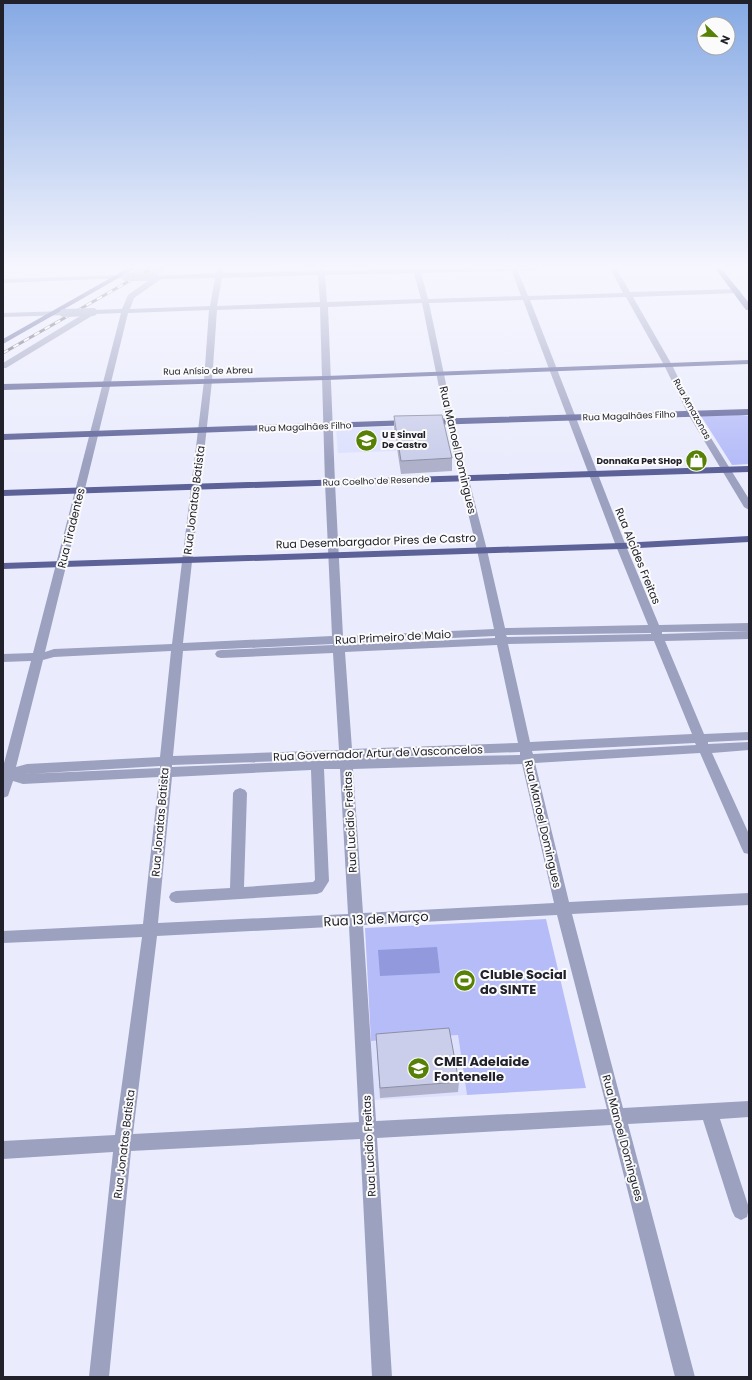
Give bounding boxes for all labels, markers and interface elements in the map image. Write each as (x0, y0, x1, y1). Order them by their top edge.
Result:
north arrow (696, 16, 736, 56)
text: N (716, 33, 734, 47)
street label: Rua Anísio de Abreu (163, 364, 253, 378)
street label: Rua Amazonas (670, 377, 714, 442)
street label: Rua Manoel Domingues (436, 385, 481, 516)
street label: Rua Magalhães Filho (582, 408, 676, 424)
street label: Rua Magalhães Filho (258, 419, 352, 435)
school or university icon: U E Sinval De Castro (353, 427, 379, 453)
place label: U E Sinval De Castro (382, 429, 427, 451)
street label: Rua Jonatas Batista (179, 445, 209, 555)
shop icon: DonnaKa Pet SHop (684, 448, 710, 474)
place label: DonnaKa Pet SHop (597, 455, 682, 467)
street label: Rua Coelho de Resende (322, 473, 430, 489)
street label: Rua Tiradentes (53, 486, 89, 570)
street label: Rua Alcides Freitas (611, 505, 665, 607)
street label: Rua Desembargador Pires de Castro (275, 530, 477, 552)
street label: Rua Primeiro de Maio (335, 626, 451, 648)
street label: Rua Governador Artur de Vasconcelos (273, 741, 483, 765)
street label: Rua Manoel Domingues (521, 759, 566, 890)
street label: Rua Jonatas Batista (147, 767, 173, 877)
street label: Rua Lucidio Freitas (339, 771, 361, 873)
street label: Rua 13 de Março (323, 907, 429, 931)
place label: Cluble Social do SINTE (480, 965, 567, 999)
sports icon: Cluble Social do SINTE (451, 968, 477, 994)
place label: CMEI Adelaide Fontenelle (434, 1052, 529, 1086)
school or university icon: CMEI Adelaide Fontenelle (405, 1055, 431, 1081)
street label: Rua Manoel Domingues (598, 1073, 648, 1203)
street label: Rua Jonatas Batista (109, 1089, 139, 1199)
street label: Rua Lucidio Freitas (358, 1095, 380, 1197)

